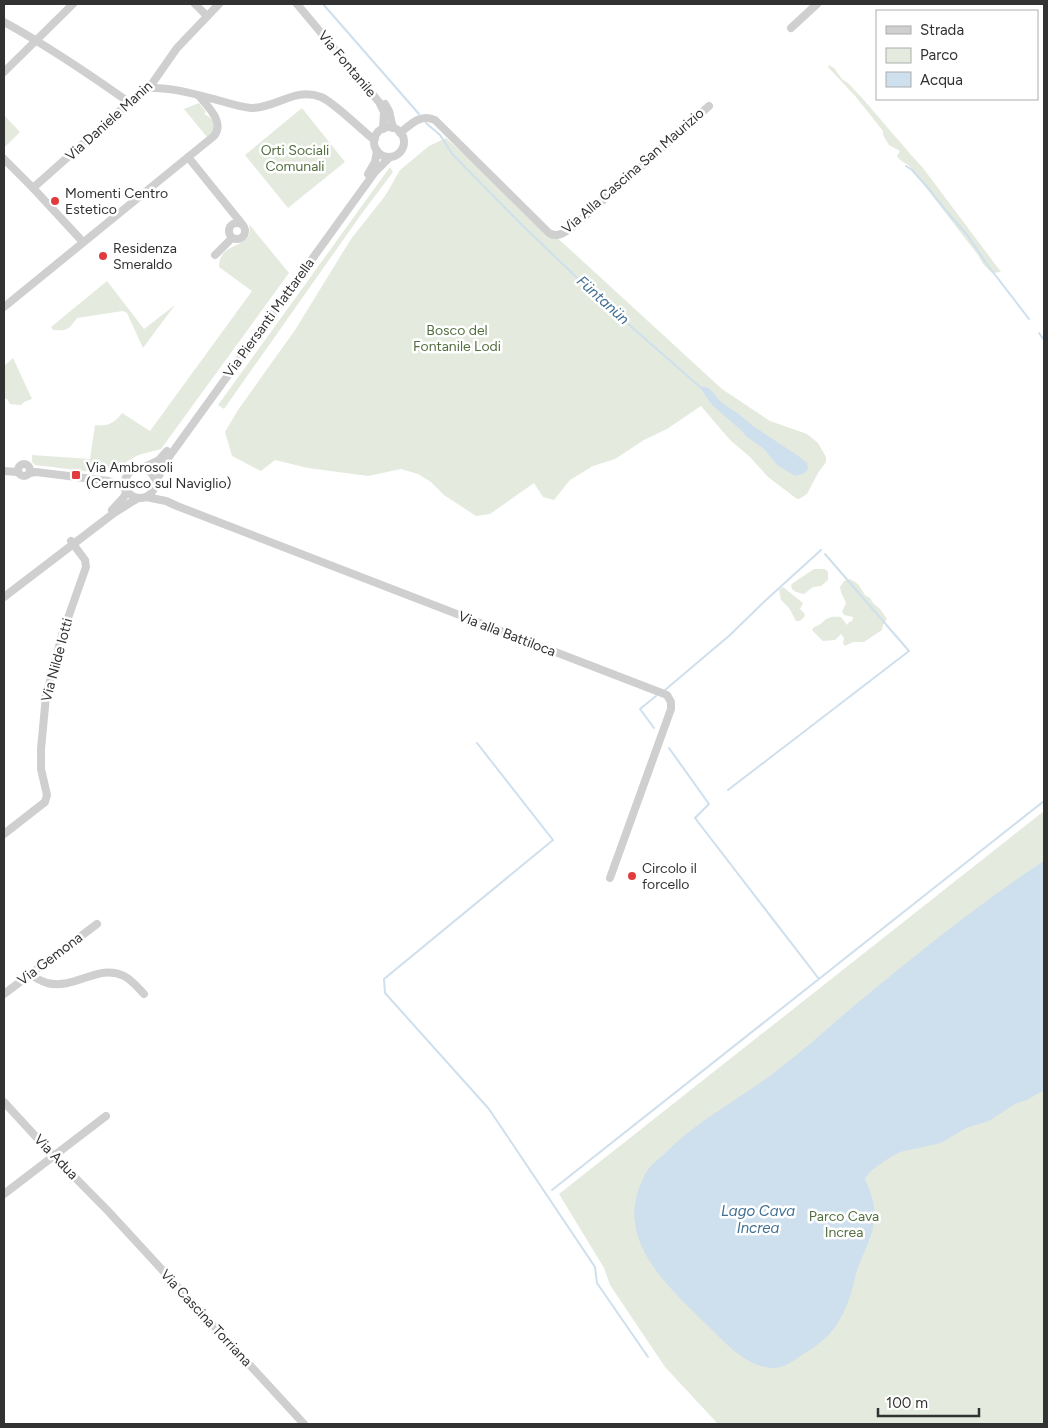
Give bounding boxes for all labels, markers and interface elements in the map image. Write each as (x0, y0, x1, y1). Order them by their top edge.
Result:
legend (876, 10, 1038, 100)
text: Strada (920, 21, 964, 39)
street label: Via Fontanile (314, 27, 380, 101)
text: Parco (920, 46, 958, 64)
text: Acqua (920, 71, 963, 89)
street label: Via Daniele Manin (62, 77, 156, 164)
street label: Via Alla Cascina San Maurizio (558, 105, 708, 237)
park label: Orti Sociali Comunali (261, 142, 329, 175)
place label: Momenti Centro Estetico (65, 185, 168, 218)
marker: Momenti Centro Estetico (49, 195, 61, 207)
place label: Residenza Smeraldo (113, 240, 177, 273)
marker: Residenza Smeraldo (97, 250, 109, 262)
street label: Via Piersanti Mattarella (220, 255, 318, 381)
water label: Füntanün (573, 272, 633, 328)
park label: Bosco del Fontanile Lodi (413, 322, 501, 355)
place label: Via Ambrosoli (Cernusco sul Naviglio) (86, 459, 232, 492)
marker: Via Ambrosoli (Cernusco sul Naviglio) (70, 469, 82, 481)
street label: Via alla Battiloca (456, 608, 558, 660)
street label: Via Nilde Iotti (38, 616, 76, 704)
place label: Circolo il forcello (642, 860, 697, 893)
marker: Circolo il forcello (626, 870, 638, 882)
street label: Via Gemona (14, 929, 86, 989)
street label: Via Adua (30, 1131, 82, 1183)
water label: Lago Cava Increa (721, 1202, 795, 1237)
park label: Parco Cava Increa (809, 1208, 879, 1241)
street label: Via Cascina Torriana (157, 1266, 255, 1370)
scale bar (878, 1386, 979, 1418)
text: 100 m (886, 1394, 928, 1412)

